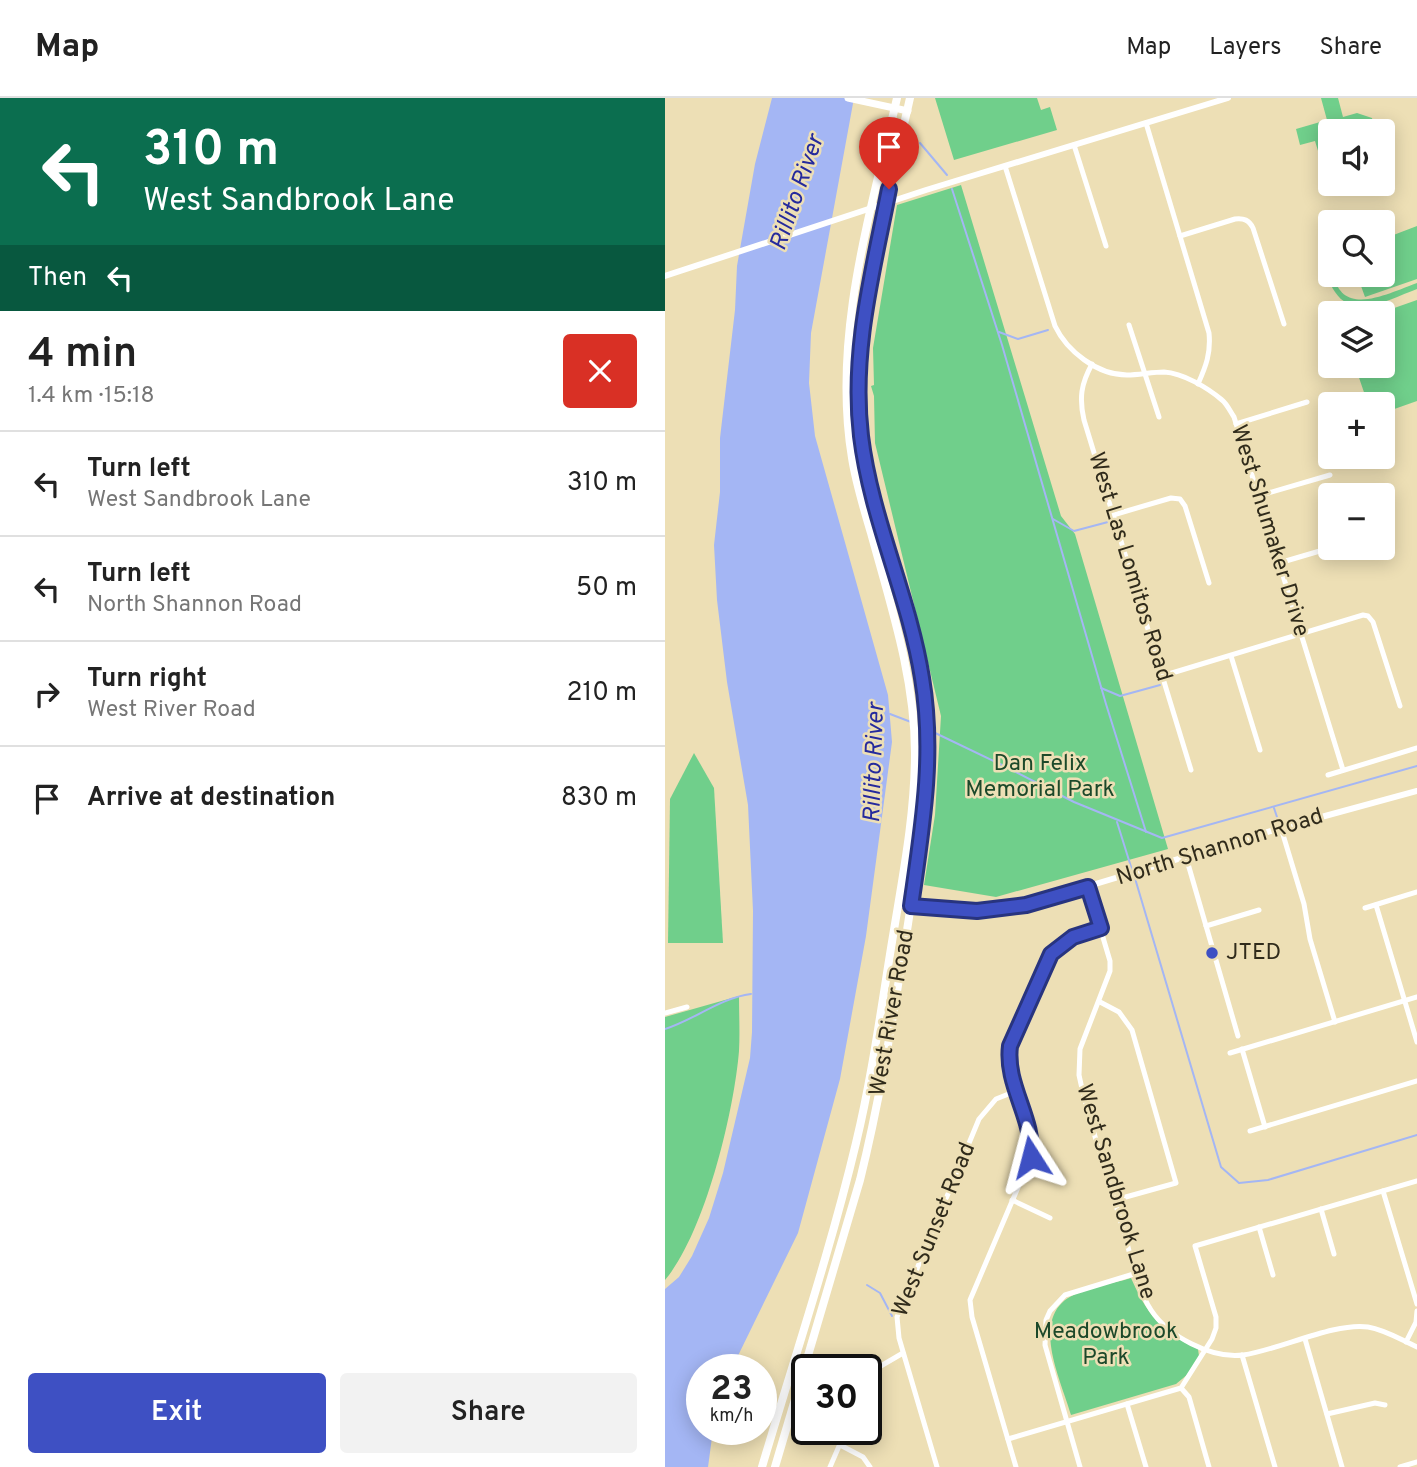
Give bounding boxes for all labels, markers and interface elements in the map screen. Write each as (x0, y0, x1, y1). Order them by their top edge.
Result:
text: Map (35, 27, 99, 69)
text: Map (1126, 33, 1171, 63)
text: Layers (1209, 33, 1281, 63)
text: Share (1319, 33, 1382, 63)
pin (859, 117, 919, 189)
map controls (1318, 119, 1395, 560)
button: sound (1318, 119, 1395, 196)
text: 310 m (143, 121, 279, 183)
icon: left (28, 126, 119, 217)
icon: arrive (870, 128, 908, 166)
water label: Rillito River (764, 130, 832, 255)
text: West Sandbrook Lane (143, 182, 454, 222)
button: search (1318, 210, 1395, 287)
icon: left (101, 259, 139, 297)
text: Then (28, 262, 87, 295)
button: layers (1318, 301, 1395, 378)
text: 4 min (28, 329, 137, 382)
button: close (563, 334, 637, 408)
text: 1.4 km · 15:18 (28, 382, 155, 411)
button: + (1318, 392, 1395, 469)
street label: West Shumaker Drive (1223, 421, 1315, 641)
street label: West Las Lomitos Road (1080, 449, 1178, 685)
text: Turn left (87, 453, 191, 486)
icon: left (28, 465, 66, 503)
text: 310 m (567, 467, 637, 500)
button: − (1318, 483, 1395, 560)
text: West Sandbrook Lane (87, 486, 311, 515)
text: Turn left (87, 558, 191, 591)
icon: left (28, 570, 66, 608)
text: 50 m (576, 572, 637, 605)
text: North Shannon Road (87, 591, 302, 620)
text: Turn right (87, 663, 207, 696)
icon: right (28, 675, 66, 713)
text: 210 m (567, 677, 637, 710)
text: West River Road (87, 696, 256, 725)
water label: Rillito River (858, 701, 892, 824)
park label: Dan Felix Memorial Park (965, 750, 1115, 805)
icon: arrive (28, 780, 66, 818)
text: Arrive at destination (87, 782, 335, 815)
text: 830 m (561, 782, 637, 815)
street label: North Shannon Road (1113, 803, 1327, 893)
street label: West River Road (864, 927, 922, 1099)
place label: JTED (1226, 939, 1281, 968)
marker: JTED (1204, 945, 1220, 961)
street label: West Sandbrook Lane (1068, 1081, 1162, 1303)
position arrow (994, 1120, 1068, 1194)
street label: West Sunset Road (887, 1139, 983, 1321)
park label: Meadowbrook Park (1034, 1318, 1178, 1373)
speed limit sign: 30 (791, 1354, 882, 1445)
text: 23 (710, 1368, 753, 1412)
button: Exit (28, 1373, 326, 1453)
button: Share (340, 1373, 637, 1453)
text: km/h (710, 1405, 753, 1428)

